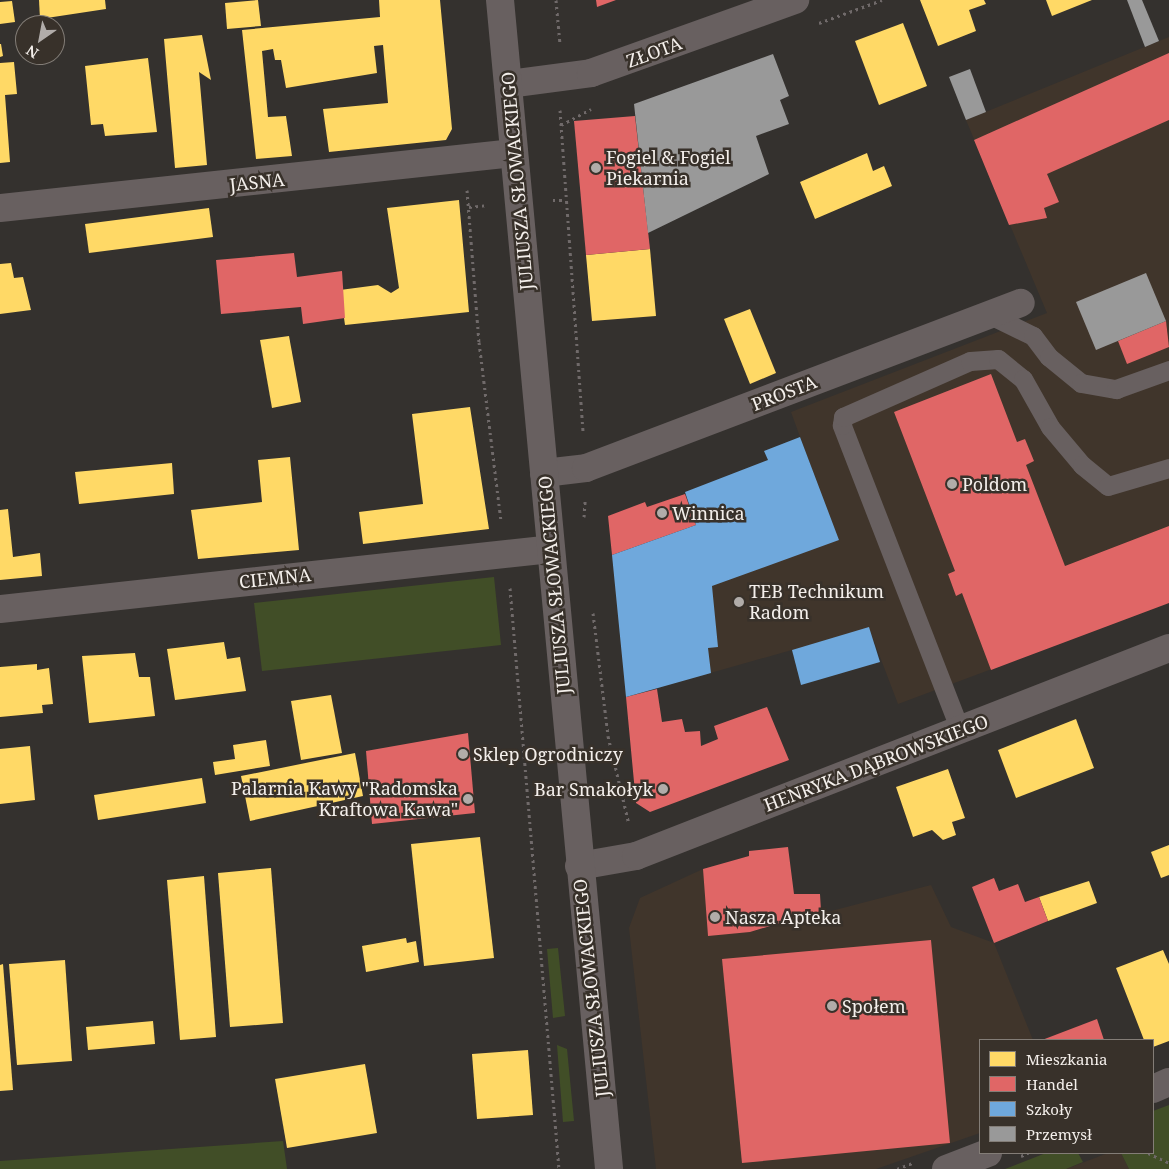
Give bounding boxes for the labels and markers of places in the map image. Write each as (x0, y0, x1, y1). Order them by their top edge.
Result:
place label: Fogiel & Fogiel Piekarnia (606, 147, 731, 190)
marker: Fogiel & Fogiel Piekarnia (590, 162, 602, 174)
place label: Poldom (962, 473, 1027, 495)
marker: Poldom (946, 478, 958, 490)
place label: Winnica (672, 502, 745, 524)
marker: Winnica (656, 507, 668, 519)
place label: TEB Technikum Radom (749, 581, 884, 624)
marker: TEB Technikum Radom (733, 596, 745, 608)
place label: Sklep Ogrodniczy (473, 743, 623, 765)
marker: Sklep Ogrodniczy (457, 748, 469, 760)
place label: Palarnia Kawy "Radomska Kraftowa Kawa" (231, 778, 458, 821)
place label: Bar Smakołyk (534, 778, 653, 800)
marker: Bar Smakołyk (657, 783, 669, 795)
marker: Palarnia Kawy "Radomska Kraftowa Kawa" (462, 793, 474, 805)
place label: Nasza Apteka (725, 906, 841, 928)
marker: Nasza Apteka (709, 911, 721, 923)
place label: Społem (842, 995, 906, 1017)
marker: Społem (826, 1000, 838, 1012)

